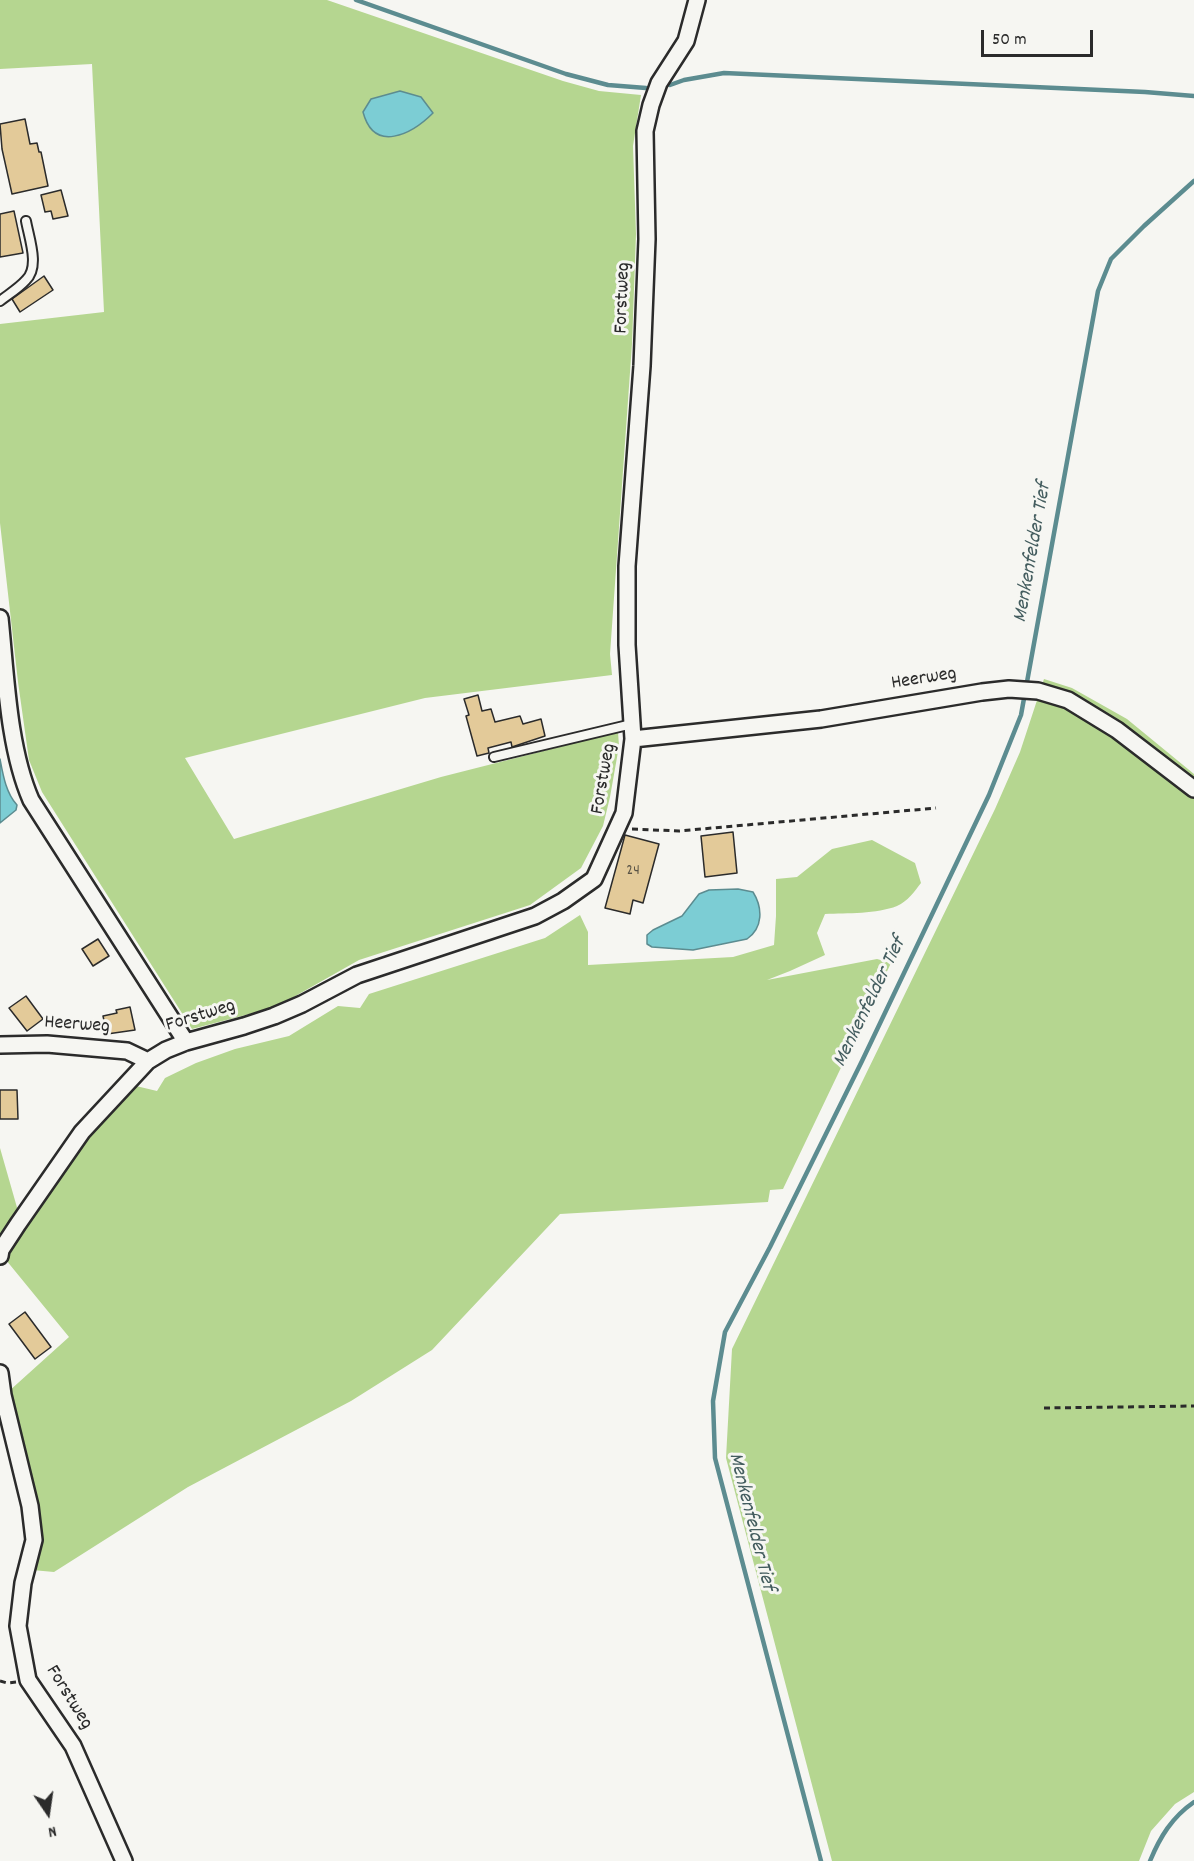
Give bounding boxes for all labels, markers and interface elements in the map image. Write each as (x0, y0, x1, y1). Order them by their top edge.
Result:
scale bar (984, 18, 1096, 56)
text: 50 m (992, 28, 1027, 53)
street label: Forstweg (611, 262, 637, 334)
water label: Menkenfelder Tief (1009, 481, 1059, 625)
street label: Heerweg (890, 663, 958, 697)
street label: Forstweg (587, 742, 623, 816)
house number: 24 (626, 862, 640, 882)
water label: Menkenfelder Tief (829, 934, 913, 1072)
street label: Forstweg (163, 995, 239, 1039)
street label: Heerweg (43, 1012, 111, 1040)
water label: Menkenfelder Tief (721, 1451, 779, 1593)
street label: Forstweg (39, 1661, 97, 1735)
north arrow (18, 1783, 78, 1843)
text: N (46, 1819, 59, 1843)

